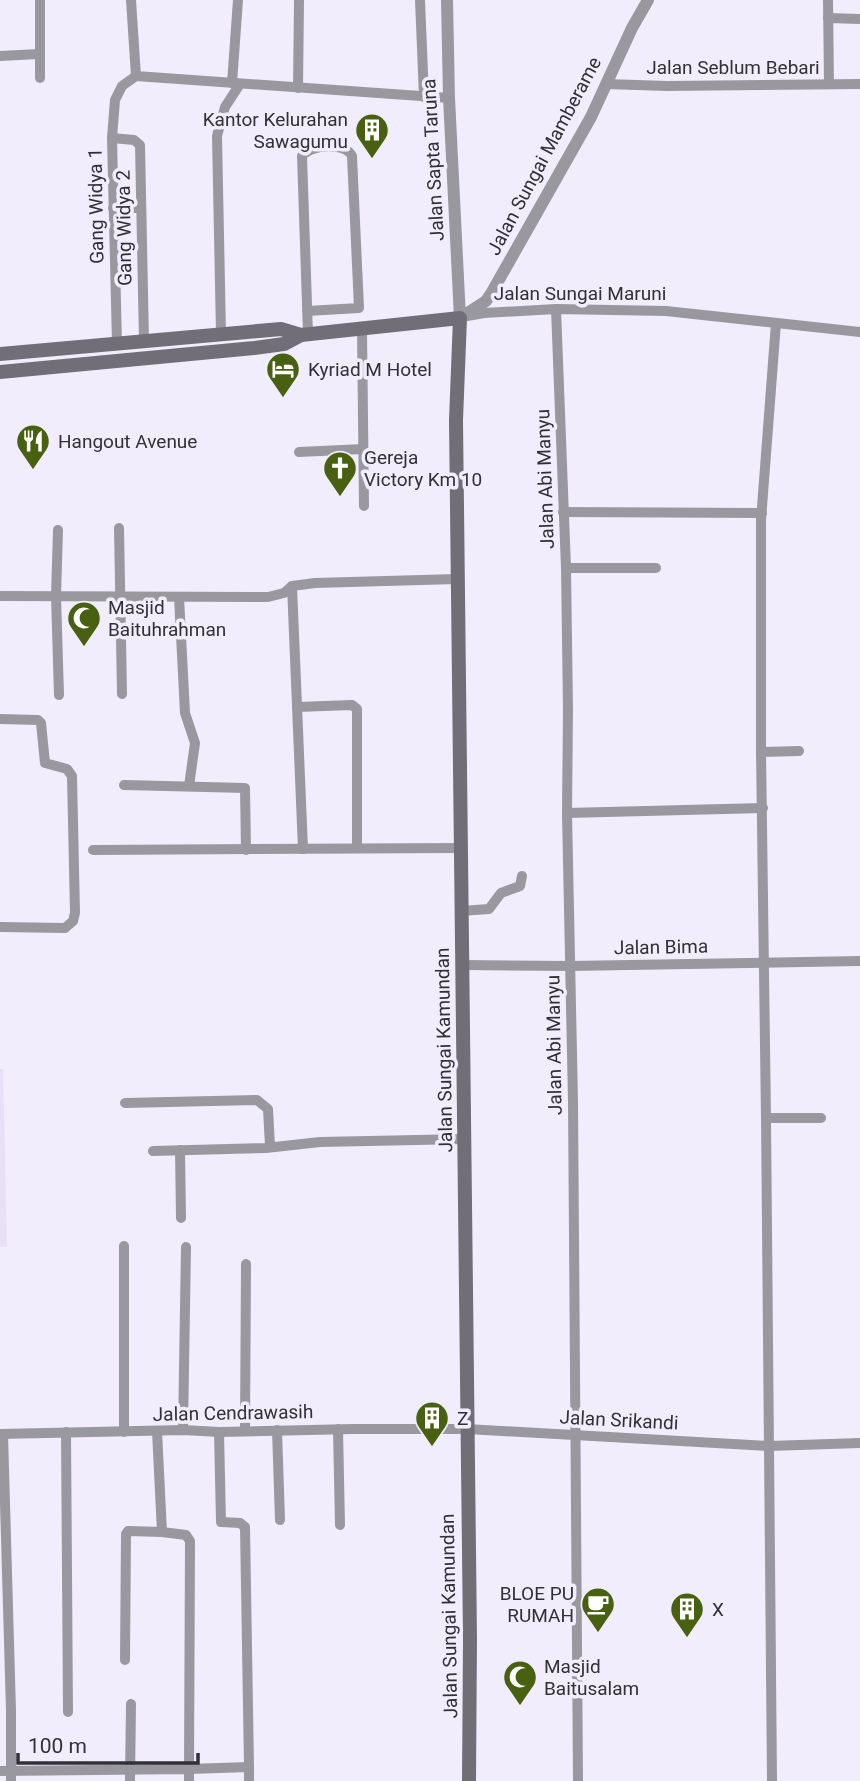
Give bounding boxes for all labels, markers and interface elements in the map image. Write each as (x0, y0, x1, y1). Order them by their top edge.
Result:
street label: Jalan Sungai Mamberame (482, 53, 606, 259)
street label: Jalan Seblum Bebari (646, 56, 820, 79)
street label: Jalan Sapta Taruna (417, 78, 449, 242)
place label: Kantor Kelurahan Sawagumu (203, 108, 348, 153)
building icon: Kantor Kelurahan Sawagumu (353, 111, 391, 160)
street label: Gang Widya 1 (83, 148, 109, 264)
street label: Gang Widya 2 (111, 170, 137, 286)
street label: Jalan Sungai Maruni (494, 282, 666, 305)
hotel icon: Kyriad M Hotel (264, 350, 302, 399)
place label: Kyriad M Hotel (308, 358, 432, 381)
street label: Jalan Abi Manyu (531, 409, 559, 549)
restaurant icon: Hangout Avenue (14, 422, 52, 471)
place label: Hangout Avenue (58, 430, 197, 453)
place label: Gereja Victory Km 10 (364, 446, 482, 491)
church icon: Gereja Victory Km 10 (321, 449, 359, 498)
place label: Masjid Baituhrahman (108, 596, 226, 641)
mosque icon: Masjid Baituhrahman (65, 599, 103, 648)
street label: Jalan Bima (614, 935, 708, 959)
street label: Jalan Sungai Kamundan (431, 947, 457, 1153)
street label: Jalan Abi Manyu (541, 975, 567, 1115)
building icon: Z (413, 1399, 451, 1448)
street label: Jalan Cendrawasih (153, 1400, 313, 1426)
street label: Jalan Srikandi (559, 1405, 679, 1435)
place label: Z (457, 1407, 468, 1430)
street label: Jalan Sungai Kamundan (436, 1513, 462, 1719)
place label: BLOE PU RUMAH (500, 1582, 574, 1627)
cafe icon: BLOE PU RUMAH (579, 1585, 617, 1634)
building icon: X (668, 1590, 706, 1639)
place label: X (712, 1598, 724, 1621)
place label: Masjid Baitusalam (544, 1655, 639, 1700)
mosque icon: Masjid Baitusalam (501, 1658, 539, 1707)
scale bar (18, 1722, 198, 1766)
text: 100 m (28, 1734, 87, 1758)

